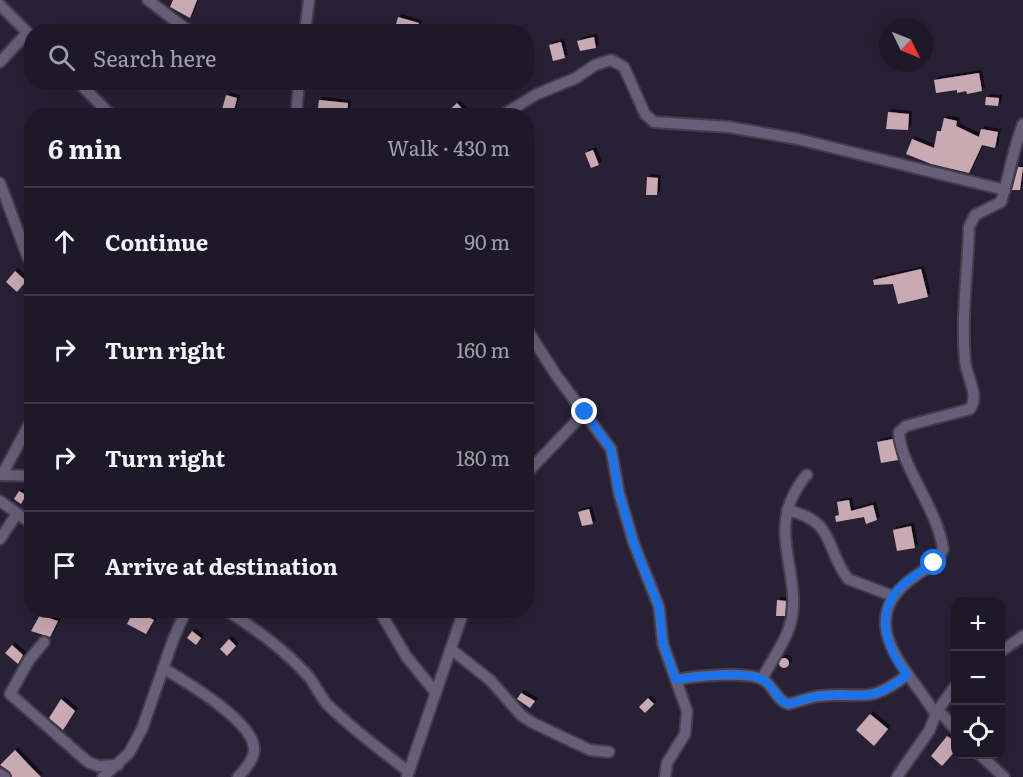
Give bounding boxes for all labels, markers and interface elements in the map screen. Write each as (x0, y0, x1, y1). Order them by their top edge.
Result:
north arrow (879, 18, 933, 72)
search box (24, 24, 534, 90)
icon: search (45, 41, 78, 74)
text: Search here (93, 41, 216, 74)
text: 6 min (48, 128, 122, 167)
text: Walk · 430 m (387, 132, 510, 162)
icon: ahead (48, 225, 81, 258)
text: Continue (105, 225, 208, 258)
text: 90 m (465, 226, 510, 256)
icon: right (48, 333, 81, 366)
text: Turn right (105, 333, 225, 366)
text: 160 m (456, 334, 510, 364)
route end (571, 398, 597, 424)
icon: right (48, 441, 81, 474)
text: Turn right (105, 441, 225, 474)
text: 180 m (456, 442, 510, 472)
icon: arrive (48, 549, 81, 582)
text: Arrive at destination (105, 549, 338, 582)
route start (920, 549, 946, 575)
map controls (951, 597, 1005, 759)
button: + (951, 597, 1005, 651)
button: − (951, 651, 1005, 705)
button: locate (951, 705, 1005, 759)

